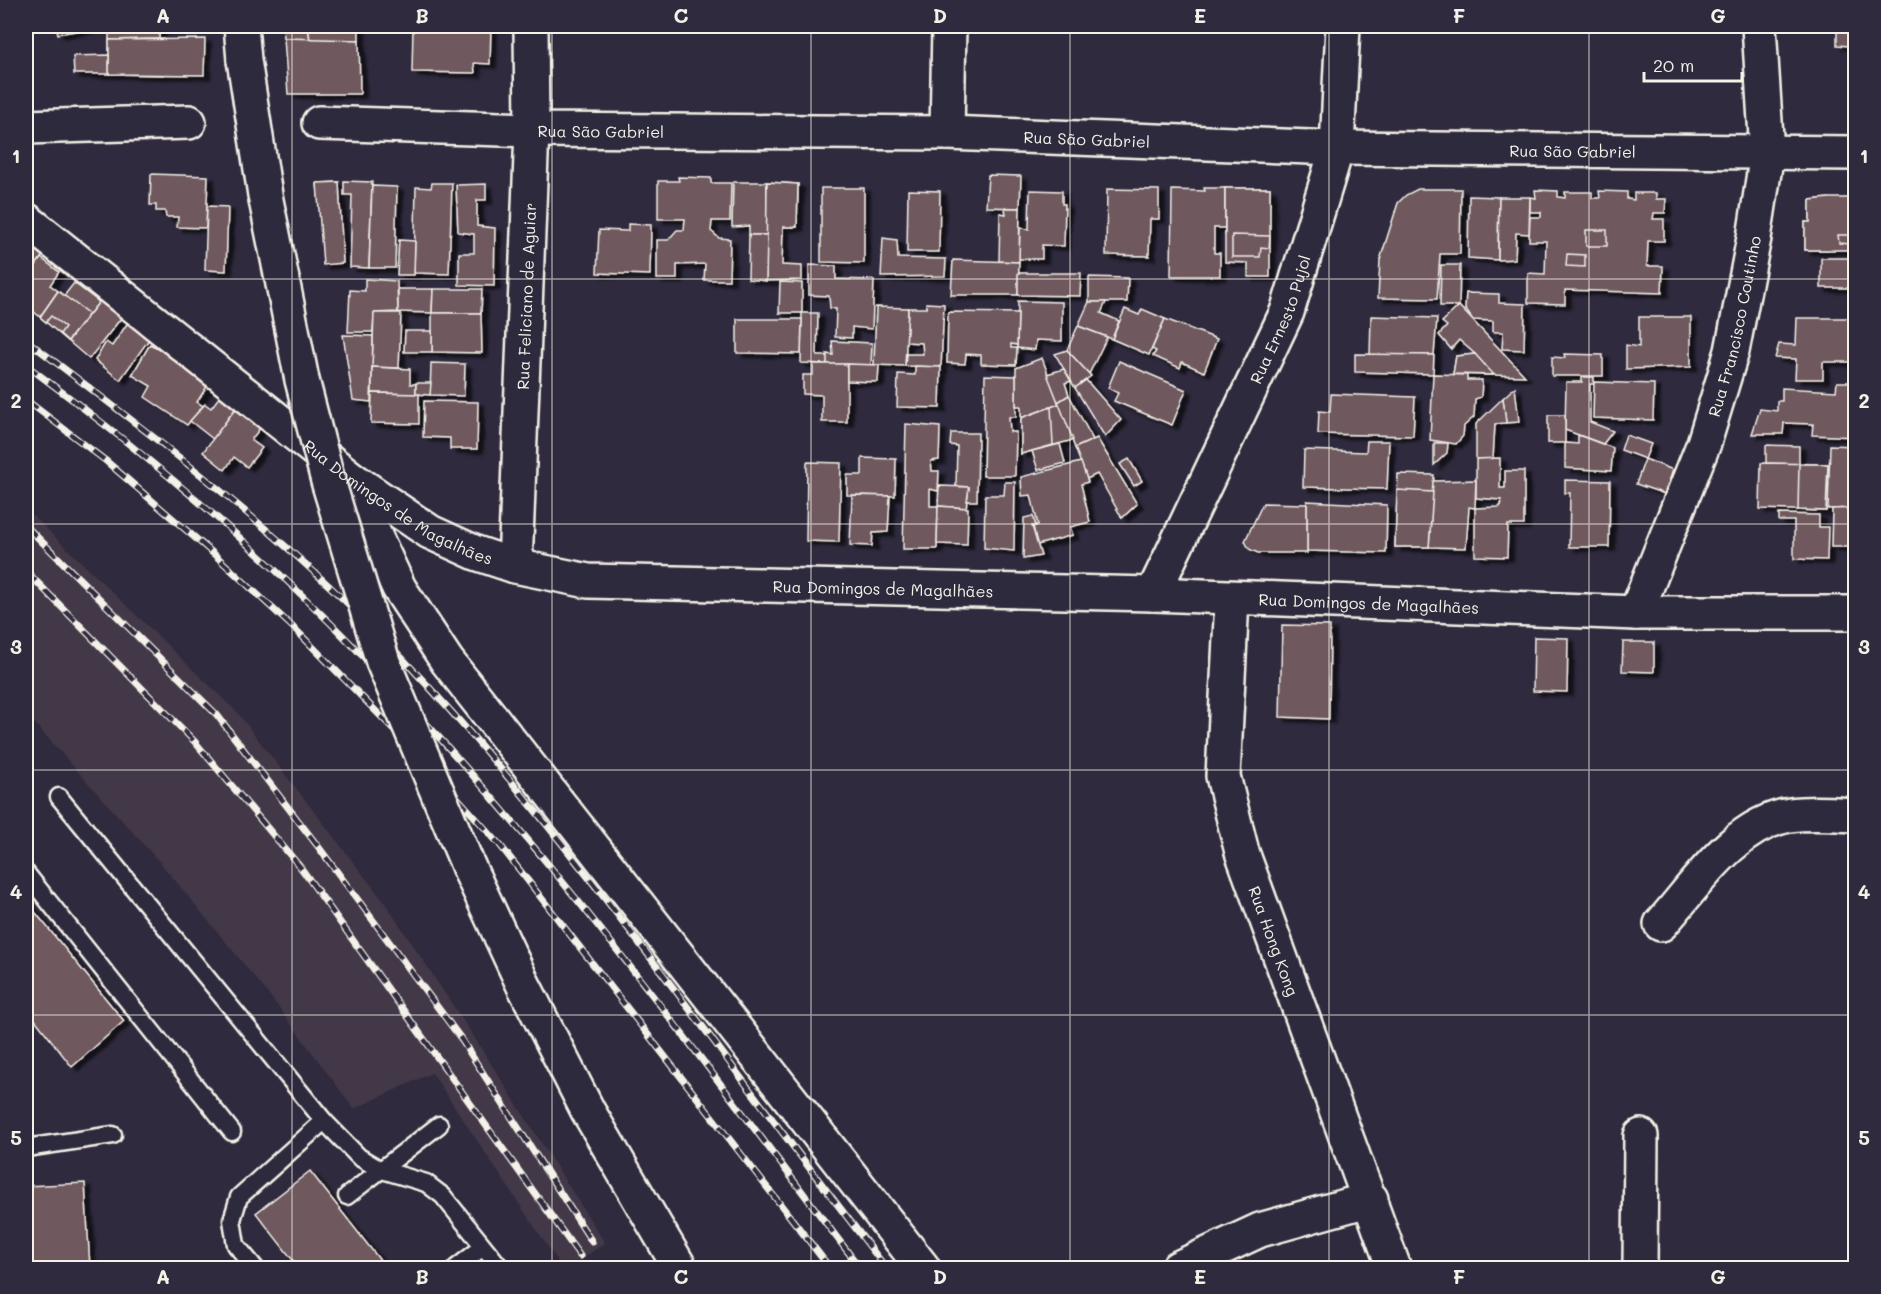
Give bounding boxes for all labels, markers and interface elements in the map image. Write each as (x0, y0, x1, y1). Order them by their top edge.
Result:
text: A (156, 2, 170, 28)
text: B (415, 2, 429, 28)
text: C (674, 2, 689, 28)
text: D (933, 2, 947, 28)
text: E (1194, 2, 1206, 28)
text: F (1453, 2, 1466, 28)
text: G (1710, 2, 1726, 28)
scale bar (1644, 45, 1742, 83)
text: 20 m (1653, 53, 1694, 77)
street label: Rua São Gabriel (537, 120, 664, 141)
street label: Rua São Gabriel (1023, 125, 1150, 151)
street label: Rua São Gabriel (1509, 139, 1636, 161)
text: 1 (12, 142, 20, 168)
text: 1 (1860, 142, 1868, 168)
street label: Rua Feliciano de Aguiar (511, 202, 540, 390)
street label: Rua Francisco Coutinho (1702, 234, 1765, 419)
street label: Rua Ernesto Pujol (1244, 252, 1314, 387)
text: 2 (10, 387, 22, 413)
text: 2 (1858, 387, 1870, 413)
street label: Rua Domingos de Magalhães (299, 434, 496, 568)
street label: Rua Domingos de Magalhães (772, 575, 994, 601)
street label: Rua Domingos de Magalhães (1258, 588, 1480, 617)
text: 3 (10, 633, 22, 659)
text: 3 (1858, 633, 1870, 659)
text: 4 (10, 878, 23, 904)
text: 4 (1858, 878, 1871, 904)
street label: Rua Hong Kong (1245, 883, 1304, 999)
text: 5 (10, 1124, 22, 1150)
text: 5 (1858, 1124, 1870, 1150)
text: A (156, 1263, 170, 1289)
text: B (415, 1263, 429, 1289)
text: C (674, 1263, 689, 1289)
text: D (933, 1263, 947, 1289)
text: E (1194, 1263, 1206, 1289)
text: F (1453, 1263, 1466, 1289)
text: G (1710, 1263, 1726, 1289)

